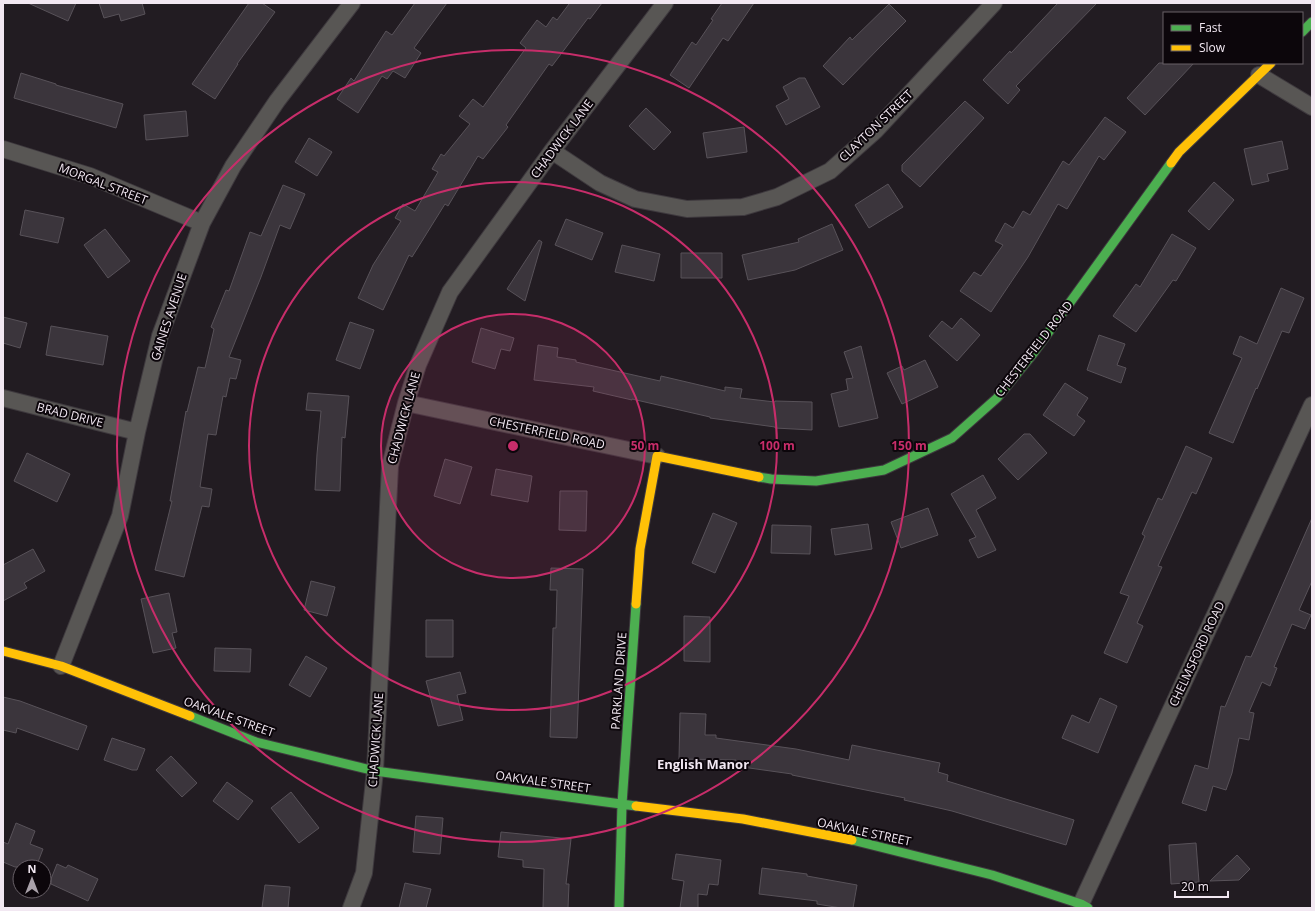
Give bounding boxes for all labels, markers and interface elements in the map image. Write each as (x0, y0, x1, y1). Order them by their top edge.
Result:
legend (1163, 12, 1303, 64)
text: Fast (1199, 19, 1222, 36)
text: Slow (1199, 39, 1226, 56)
street label: CLAYTON STREET (835, 86, 917, 165)
street label: CHADWICK LANE (526, 96, 597, 182)
street label: MORGAL STREET (56, 159, 150, 208)
street label: GAINES AVENUE (146, 271, 191, 363)
street label: CHESTERFIELD ROAD (991, 297, 1077, 400)
street label: CHADWICK LANE (383, 370, 424, 466)
street label: BRAD DRIVE (35, 398, 105, 431)
street label: CHESTERFIELD ROAD (488, 412, 606, 453)
text: 50 m (631, 437, 659, 454)
text: 100 m (759, 437, 795, 454)
text: 150 m (891, 437, 927, 454)
centre of rings (506, 439, 520, 453)
street label: CHELMSFORD ROAD (1165, 598, 1228, 709)
street label: PARKLAND DRIVE (607, 632, 630, 730)
street label: OAKVALE STREET (181, 692, 277, 741)
street label: CHADWICK LANE (364, 692, 387, 788)
district label: English Manor (657, 755, 749, 773)
street label: OAKVALE STREET (495, 766, 592, 797)
street label: OAKVALE STREET (816, 813, 913, 850)
north arrow (12, 859, 52, 899)
text: N (28, 861, 36, 876)
scale bar (1175, 873, 1228, 899)
text: 20 m (1181, 878, 1209, 895)

